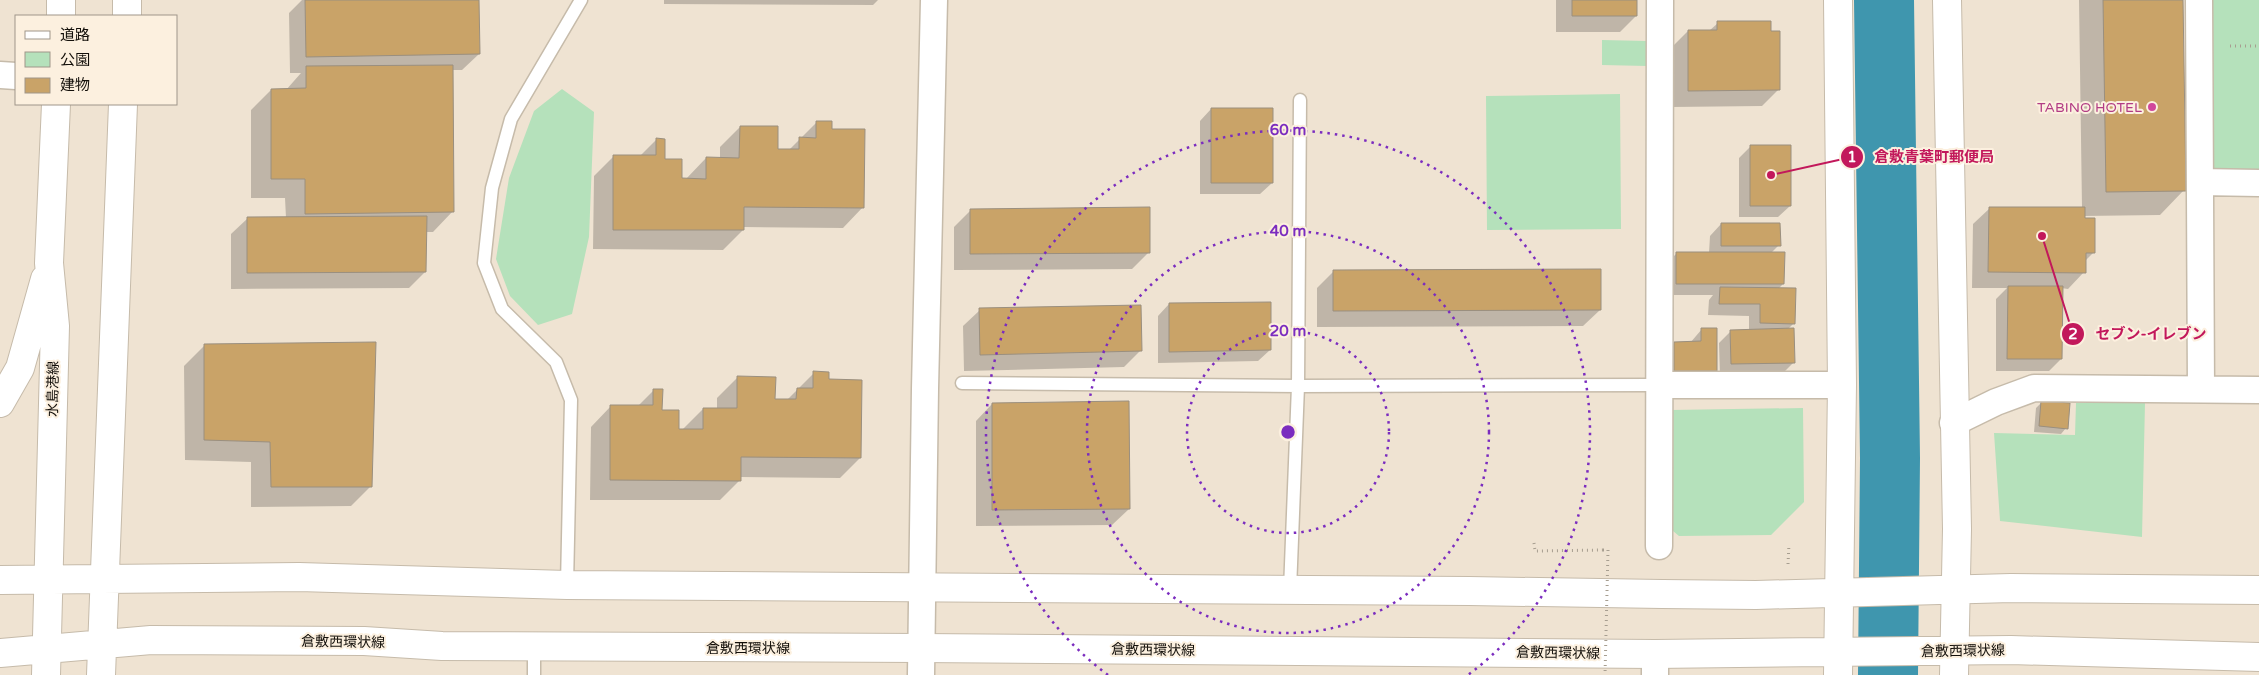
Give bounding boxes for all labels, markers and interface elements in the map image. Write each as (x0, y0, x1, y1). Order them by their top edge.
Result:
legend (15, 15, 178, 105)
text: 道路 (60, 26, 90, 44)
text: 公園 (60, 51, 90, 69)
text: 建物 (60, 76, 90, 94)
place label: TABINO HOTEL (2037, 99, 2142, 116)
marker: TABINO HOTEL (2146, 101, 2158, 113)
text: 60 m (1270, 121, 1306, 139)
callout: 倉敷青葉町郵便局 (1839, 142, 2004, 172)
text: 1 (1847, 148, 1857, 166)
text: 倉敷青葉町郵便局 (1874, 148, 1994, 166)
text: 40 m (1270, 222, 1306, 240)
callout: セブン-イレブン (2060, 319, 2216, 349)
text: 20 m (1270, 322, 1306, 340)
text: 2 (2068, 325, 2078, 343)
text: セブン-イレブン (2095, 325, 2207, 343)
street label: 水島港線 (44, 361, 62, 417)
centre of rings (1279, 423, 1297, 441)
street label: 倉敷西環状線 (301, 633, 385, 651)
street label: 倉敷西環状線 (706, 640, 790, 657)
street label: 倉敷西環状線 (1111, 641, 1195, 659)
street label: 倉敷西環状線 (1921, 642, 2005, 660)
street label: 倉敷西環状線 (1516, 644, 1600, 662)

